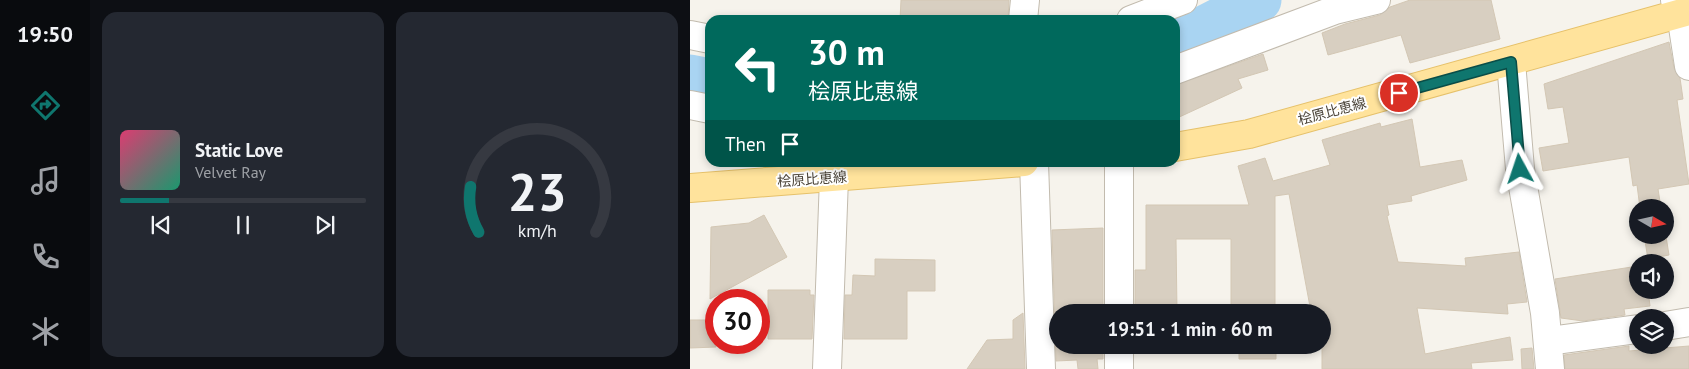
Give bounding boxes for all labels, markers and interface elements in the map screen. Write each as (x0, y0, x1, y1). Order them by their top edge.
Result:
text: 19:50 (17, 20, 73, 48)
text: 30 m (808, 29, 885, 75)
icon: left (725, 35, 790, 100)
pin (1378, 72, 1420, 114)
text: 桧原比恵線 (808, 77, 918, 105)
icon: arrive (1385, 79, 1413, 107)
icon: directions (28, 88, 63, 123)
street label: 桧原比恵線 (1296, 93, 1368, 129)
icon: arrive (776, 130, 804, 158)
text: Then (725, 132, 766, 156)
text: Static Love (195, 138, 283, 162)
position arrow (1493, 142, 1545, 194)
text: 23 (508, 158, 566, 225)
text: Velvet Ray (195, 162, 266, 182)
icon: music (28, 163, 63, 198)
street label: 桧原比恵線 (776, 168, 848, 190)
north arrow (1629, 199, 1674, 244)
map controls (1629, 199, 1674, 354)
icon: previous (147, 211, 175, 239)
icon: pause (229, 211, 257, 239)
icon: next (311, 211, 339, 239)
text: km/h (517, 219, 557, 242)
icon: phone (28, 239, 63, 274)
button: sound (1629, 254, 1674, 299)
speed limit sign: 30 (705, 289, 770, 354)
button: layers (1629, 309, 1674, 354)
icon: climate (28, 314, 63, 349)
text: 19:51 · 1 min · 60 m (1107, 317, 1273, 341)

